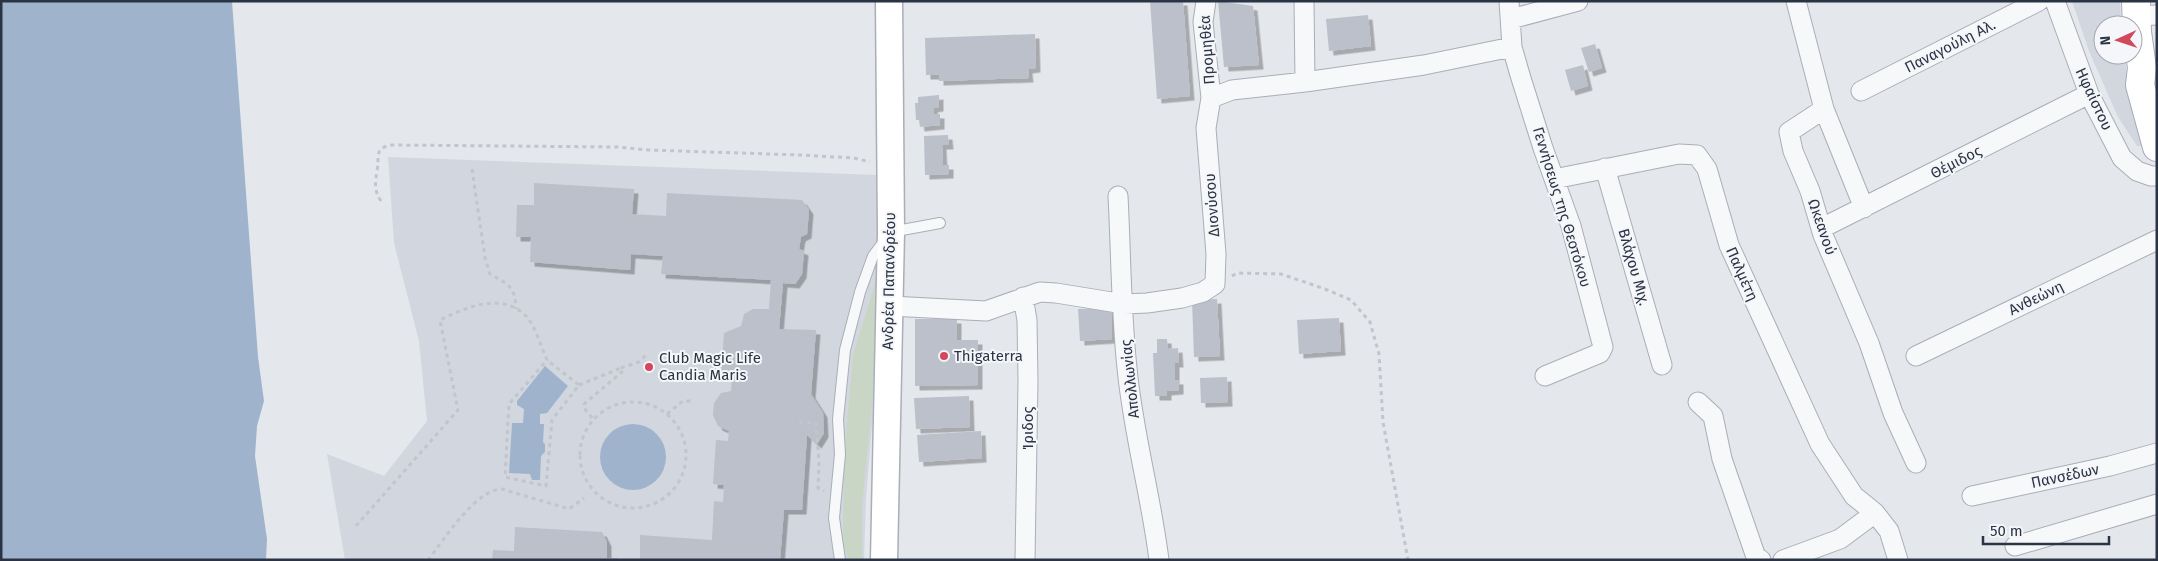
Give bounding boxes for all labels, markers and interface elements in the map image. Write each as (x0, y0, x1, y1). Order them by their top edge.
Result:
street label: Προμηθέα (1196, 15, 1218, 85)
street label: Παναγούλη Αλ. (1902, 15, 1998, 77)
north arrow (2093, 15, 2143, 65)
text: N (2097, 36, 2114, 46)
street label: Ηφαίστου (2072, 65, 2116, 133)
street label: Γεννήσεως της Θεοτόκου (1529, 125, 1595, 289)
street label: Θέμιδος (1928, 142, 1984, 182)
street label: Διονύσου (1201, 173, 1223, 237)
street label: Ωκεανού (1804, 197, 1840, 257)
street label: Ανδρέα Παπανδρέου (879, 212, 899, 350)
street label: Βλάχου Μιχ. (1614, 226, 1654, 308)
street label: Παλμέτη (1722, 244, 1762, 304)
street label: Ανθεώνη (2006, 277, 2066, 319)
street label: Απολλωνίας (1117, 339, 1143, 419)
place label: Thigaterra (954, 347, 1023, 365)
place label: Club Magic Life Candia Maris (659, 349, 761, 384)
marker: Thigaterra (938, 350, 950, 362)
marker: Club Magic Life Candia Maris (643, 361, 655, 373)
street label: Ίριδος (1019, 406, 1037, 450)
street label: Πανσέδων (2029, 460, 2101, 492)
scale bar (1983, 514, 2109, 546)
text: 50 m (1990, 522, 2023, 540)

